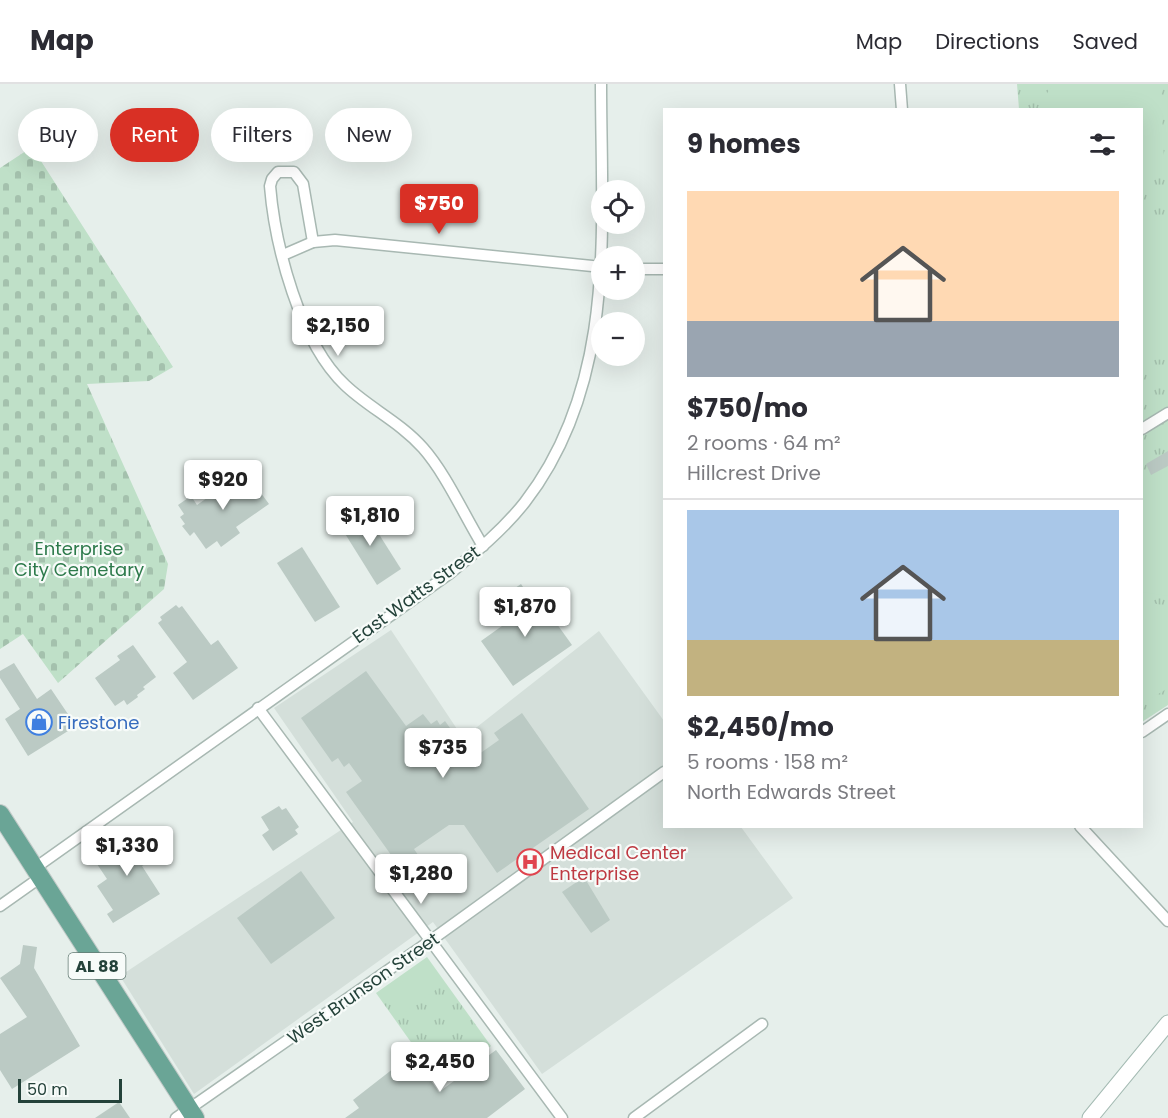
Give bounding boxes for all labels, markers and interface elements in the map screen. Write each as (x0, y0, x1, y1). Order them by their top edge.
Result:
text: Map (30, 21, 94, 60)
text: Map (856, 27, 902, 56)
text: Directions (935, 27, 1039, 56)
text: Saved (1072, 27, 1138, 56)
chip: Buy (18, 108, 98, 162)
chip: Rent (110, 108, 199, 162)
chip: Filters (211, 108, 313, 162)
chip: New (325, 108, 412, 162)
text: 9 homes (687, 126, 801, 162)
icon: filters (1086, 128, 1119, 161)
map controls (591, 180, 645, 366)
button: locate (591, 180, 645, 234)
pin: $750 (403, 184, 475, 235)
text: $750 (414, 189, 464, 217)
icon: home (849, 230, 957, 338)
button: + (591, 246, 645, 300)
pin: $2,150 (289, 306, 387, 357)
text: $2,150 (306, 311, 370, 339)
button: − (591, 312, 645, 366)
text: $750/mo (687, 390, 808, 426)
text: 2 rooms · 64 m² (687, 429, 841, 457)
text: Hillcrest Drive (687, 459, 821, 487)
pin: $920 (187, 460, 259, 511)
text: $920 (198, 465, 248, 493)
pin: $1,810 (321, 496, 419, 547)
text: $1,810 (340, 501, 400, 529)
park label: Enterprise City Cemetary (14, 536, 144, 582)
street label: East Watts Street (347, 539, 485, 649)
icon: home (849, 549, 957, 657)
pin: $1,870 (476, 587, 574, 638)
text: $1,870 (493, 592, 557, 620)
shop icon: Firestone (24, 707, 54, 737)
text: $2,450/mo (687, 709, 834, 745)
place label: Firestone (58, 710, 140, 735)
pin: $735 (407, 728, 479, 779)
text: $735 (419, 733, 467, 761)
text: 5 rooms · 158 m² (687, 748, 848, 776)
text: North Edwards Street (687, 778, 896, 806)
pin: $1,330 (78, 826, 176, 877)
text: $1,330 (95, 831, 159, 859)
place label: Medical Center Enterprise (550, 840, 687, 886)
hospital icon: Medical Center Enterprise (515, 847, 545, 877)
pin: $1,280 (372, 854, 470, 905)
text: $1,280 (389, 859, 453, 887)
street label: West Brunson Street (282, 926, 444, 1050)
road number: AL 88 (68, 953, 126, 979)
pin: $2,450 (391, 1042, 489, 1093)
text: $2,450 (405, 1047, 475, 1075)
scale bar (18, 1076, 122, 1104)
text: 50 m (27, 1078, 68, 1101)

